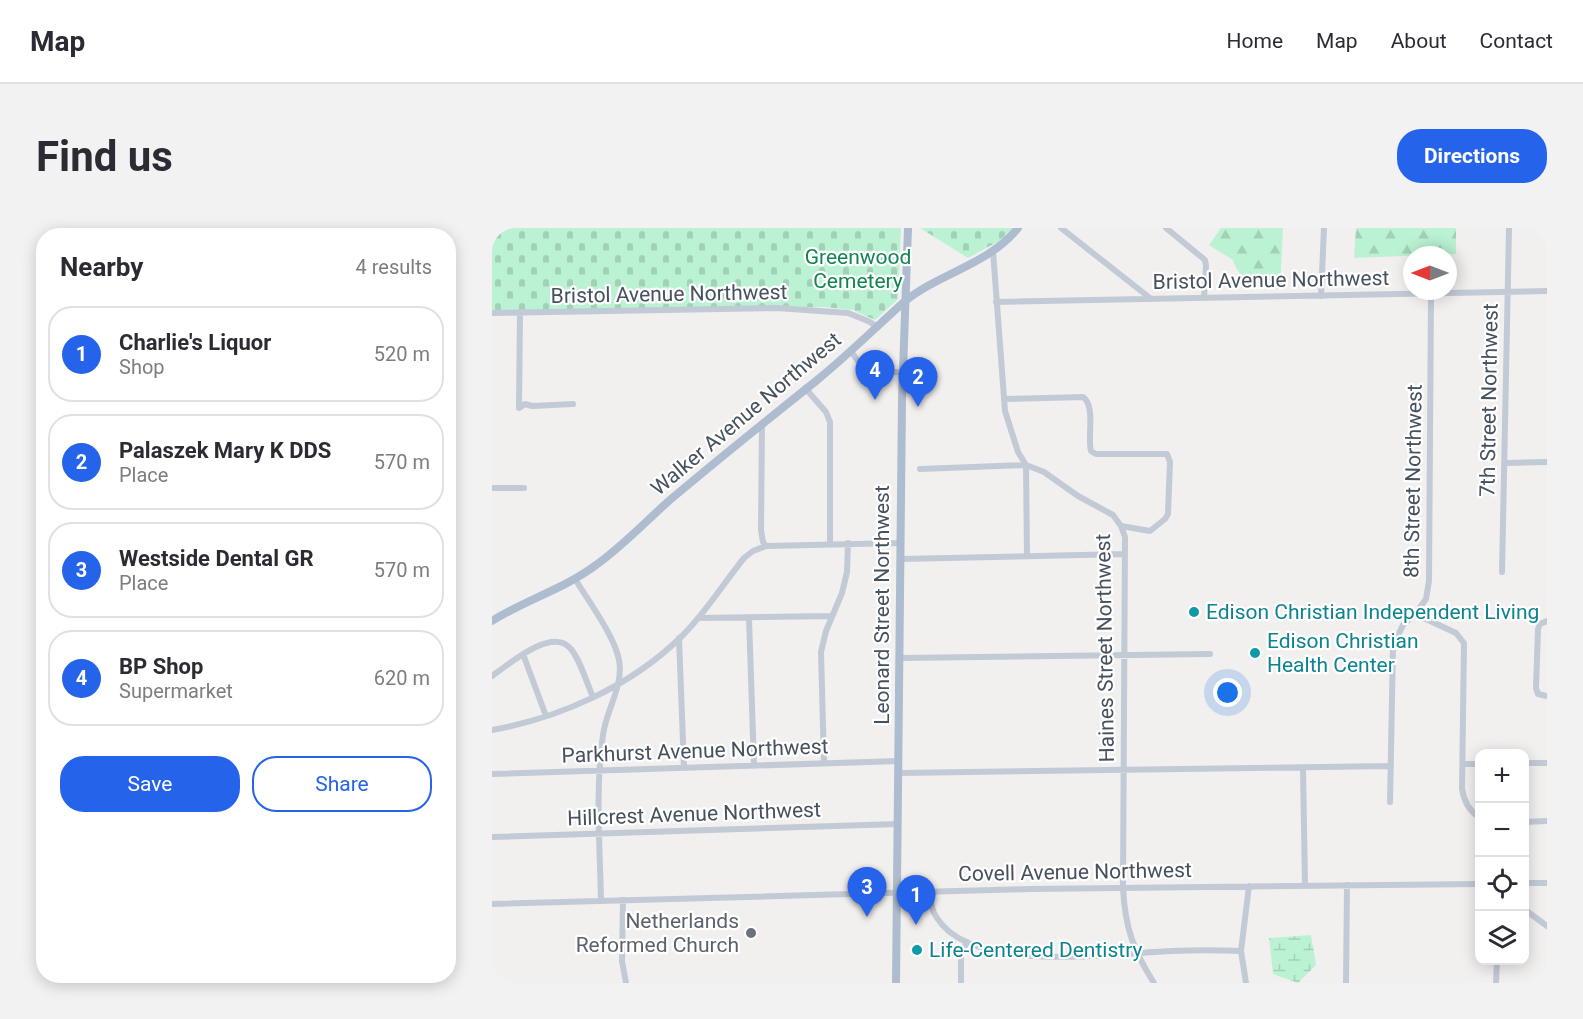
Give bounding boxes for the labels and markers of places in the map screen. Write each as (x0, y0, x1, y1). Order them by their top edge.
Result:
pin: 4 (856, 350, 895, 400)
pin: 2 (898, 358, 938, 407)
place label: Edison Christian Independent Living (1206, 600, 1539, 624)
marker: Edison Christian Independent Living (1187, 605, 1201, 619)
place label: Edison Christian Health Center (1267, 629, 1419, 677)
marker: Edison Christian Health Center (1248, 646, 1262, 660)
pin: 3 (848, 868, 886, 917)
pin: 1 (896, 876, 936, 925)
place label: Netherlands Reformed Church (576, 909, 739, 957)
marker: Netherlands Reformed Church (744, 926, 758, 940)
place label: Life-Centered Dentistry (929, 938, 1142, 962)
marker: Life-Centered Dentistry (910, 943, 924, 957)

